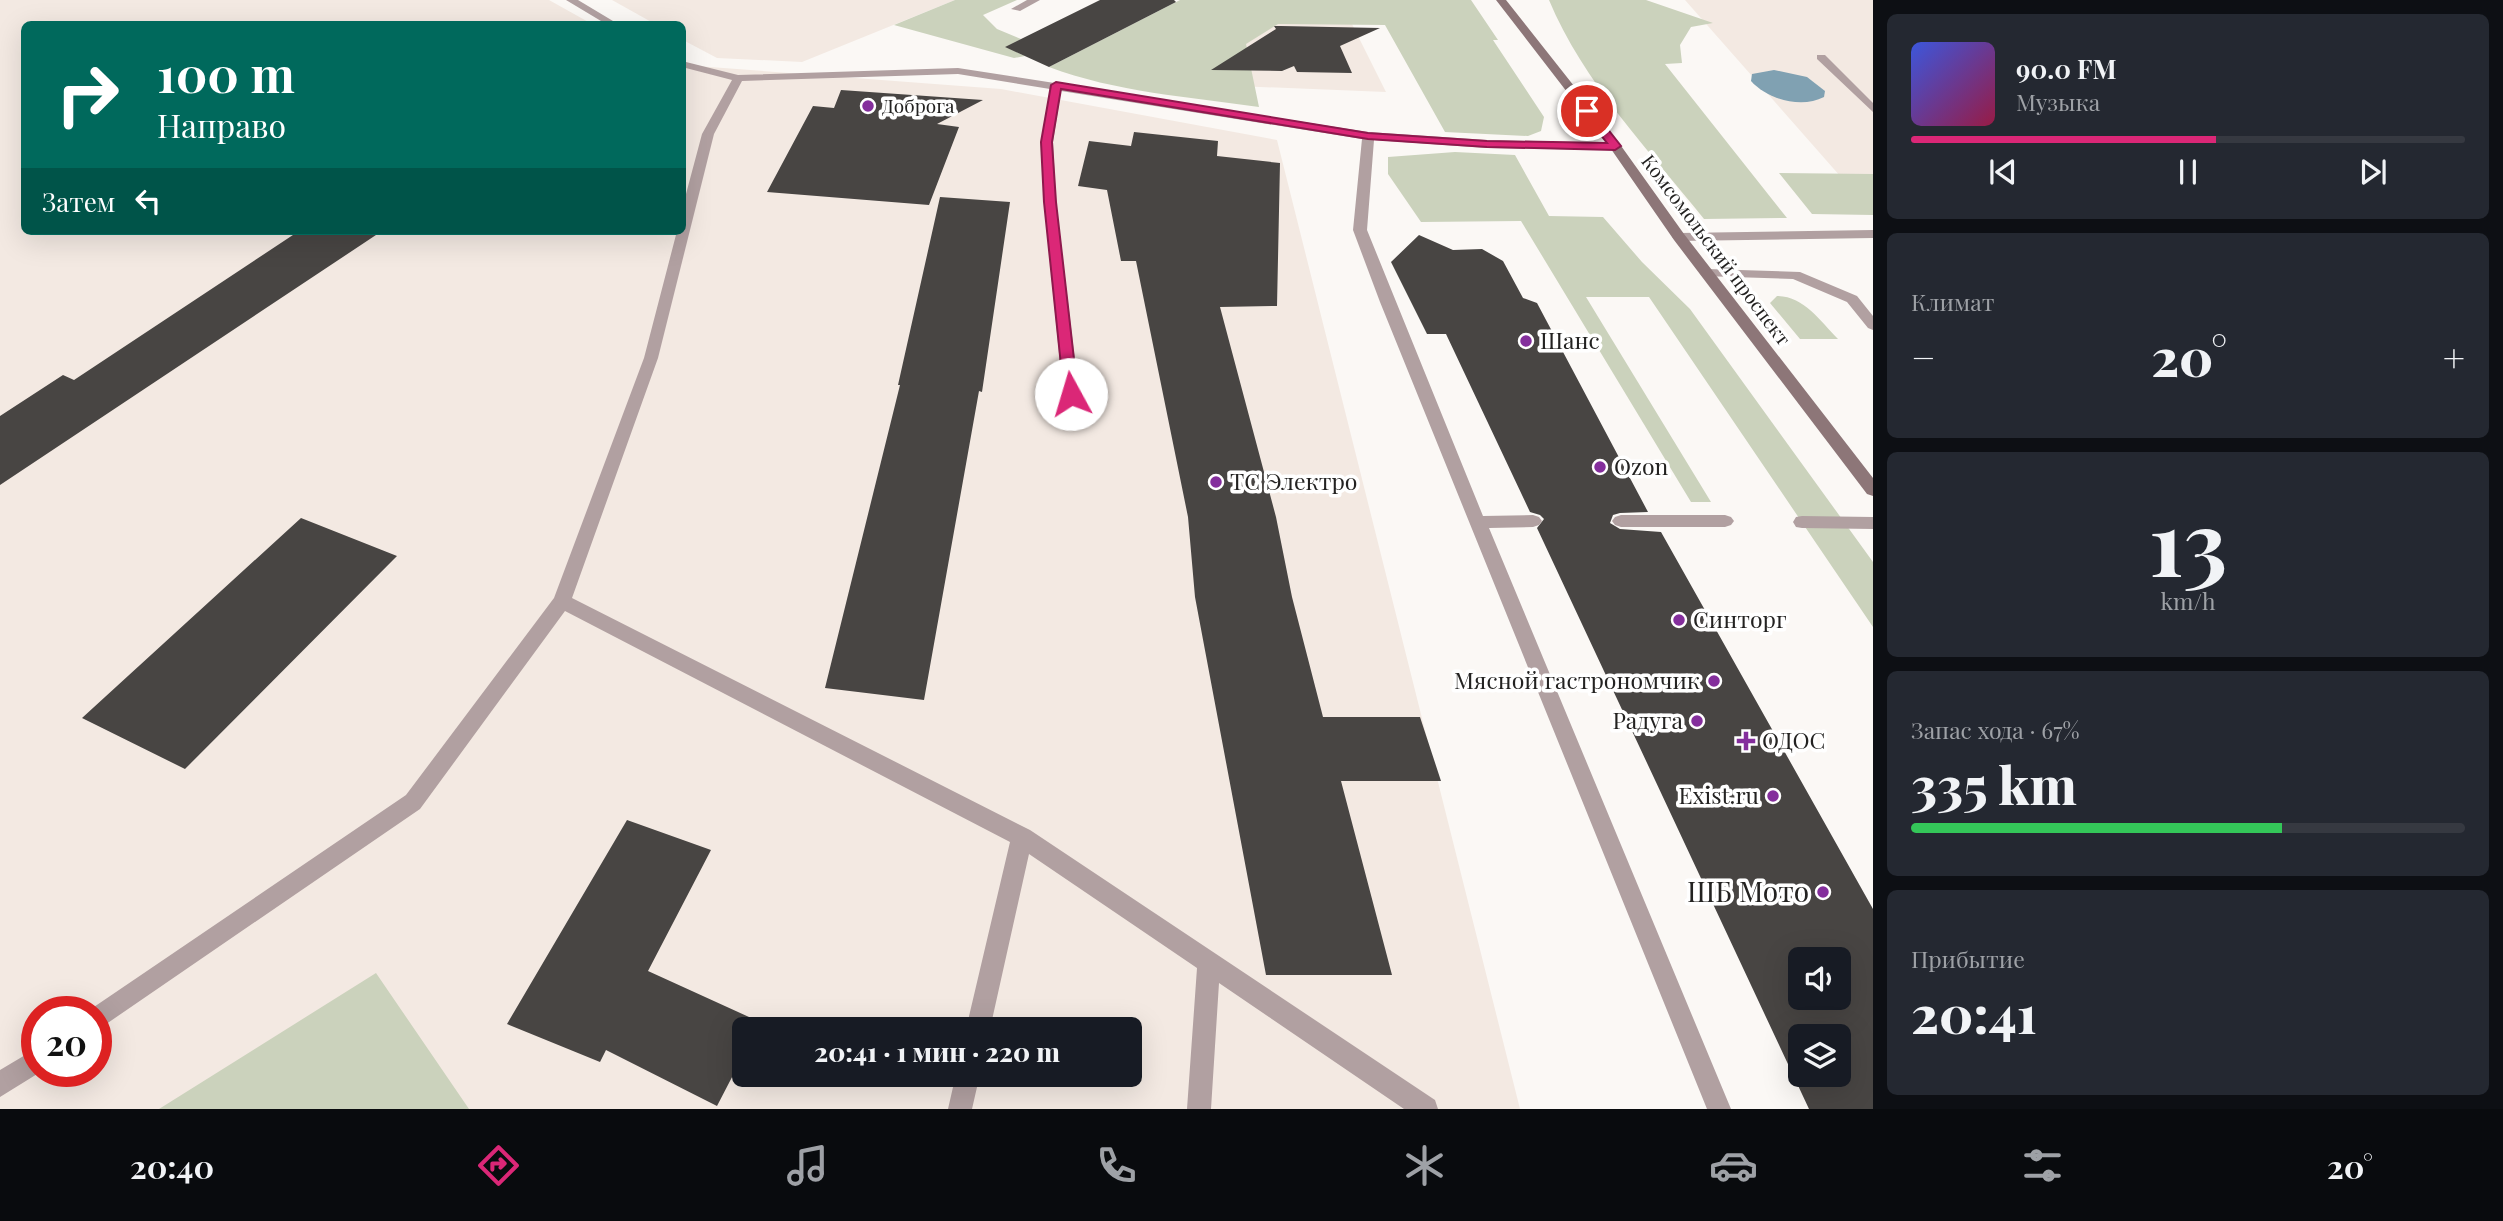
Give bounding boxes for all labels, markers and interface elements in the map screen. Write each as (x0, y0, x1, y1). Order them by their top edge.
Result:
text: 100 m (157, 40, 295, 105)
icon: right (42, 49, 133, 140)
text: 90.0 FM (2016, 51, 2117, 86)
pin (1557, 81, 1617, 141)
text: Музыка (2016, 86, 2100, 117)
place label: Доброга (882, 92, 955, 118)
icon: arrive (1568, 92, 1606, 130)
marker: Доброга (860, 98, 876, 114)
text: Направо (157, 103, 286, 146)
street label: Комсомольский проспект (1636, 149, 1797, 350)
icon: previous (1984, 153, 2022, 191)
icon: pause (2169, 153, 2207, 191)
icon: next (2354, 153, 2392, 191)
icon: left (129, 182, 167, 220)
text: Затем (42, 184, 115, 219)
text: Климат (1911, 286, 1994, 317)
text: 20° (2151, 321, 2227, 390)
place label: Шанс (1540, 324, 1600, 355)
text: − (1911, 331, 1936, 382)
text: + (2443, 331, 2465, 382)
marker: Шанс (1518, 333, 1534, 349)
position arrow (1034, 357, 1108, 431)
place label: Ozon (1614, 450, 1669, 481)
marker: Ozon (1592, 459, 1608, 475)
place label: ТС Электро (1230, 465, 1357, 496)
marker: ТС Электро (1208, 474, 1224, 490)
text: 13 (2149, 479, 2227, 600)
text: km/h (2160, 585, 2216, 616)
place label: Синторг (1693, 603, 1787, 634)
marker: Синторг (1671, 612, 1687, 628)
place label: Мясной гастрономчик (1454, 664, 1700, 695)
marker: Мясной гастрономчик (1706, 673, 1722, 689)
place label: Радуга (1612, 704, 1684, 735)
marker: Радуга (1689, 713, 1705, 729)
text: Запас хода · 67% (1911, 714, 2080, 745)
place label: ОДОС (1762, 724, 1825, 755)
marker: ОДОС (1736, 731, 1756, 751)
text: 335 km (1911, 749, 2077, 818)
place label: Exist.ru (1678, 779, 1759, 810)
marker: Exist.ru (1765, 788, 1781, 804)
place label: ШБ Мото (1687, 872, 1809, 909)
marker: ШБ Мото (1815, 884, 1831, 900)
text: Прибытие (1911, 943, 2025, 974)
map controls (1788, 947, 1851, 1087)
button: sound (1788, 947, 1851, 1010)
text: 20:41 (1911, 978, 2037, 1047)
speed limit sign: 20 (21, 996, 112, 1087)
button: layers (1788, 1024, 1851, 1087)
text: 20:41 · 1 мин · 220 m (814, 1034, 1060, 1069)
icon: directions (474, 1141, 523, 1190)
icon: music (783, 1141, 832, 1190)
icon: phone (1092, 1141, 1141, 1190)
icon: climate (1400, 1141, 1449, 1190)
icon: car (1709, 1141, 1758, 1190)
icon: filters (2018, 1141, 2067, 1190)
text: 20:40 (130, 1144, 214, 1187)
text: 20° (2327, 1144, 2373, 1187)

